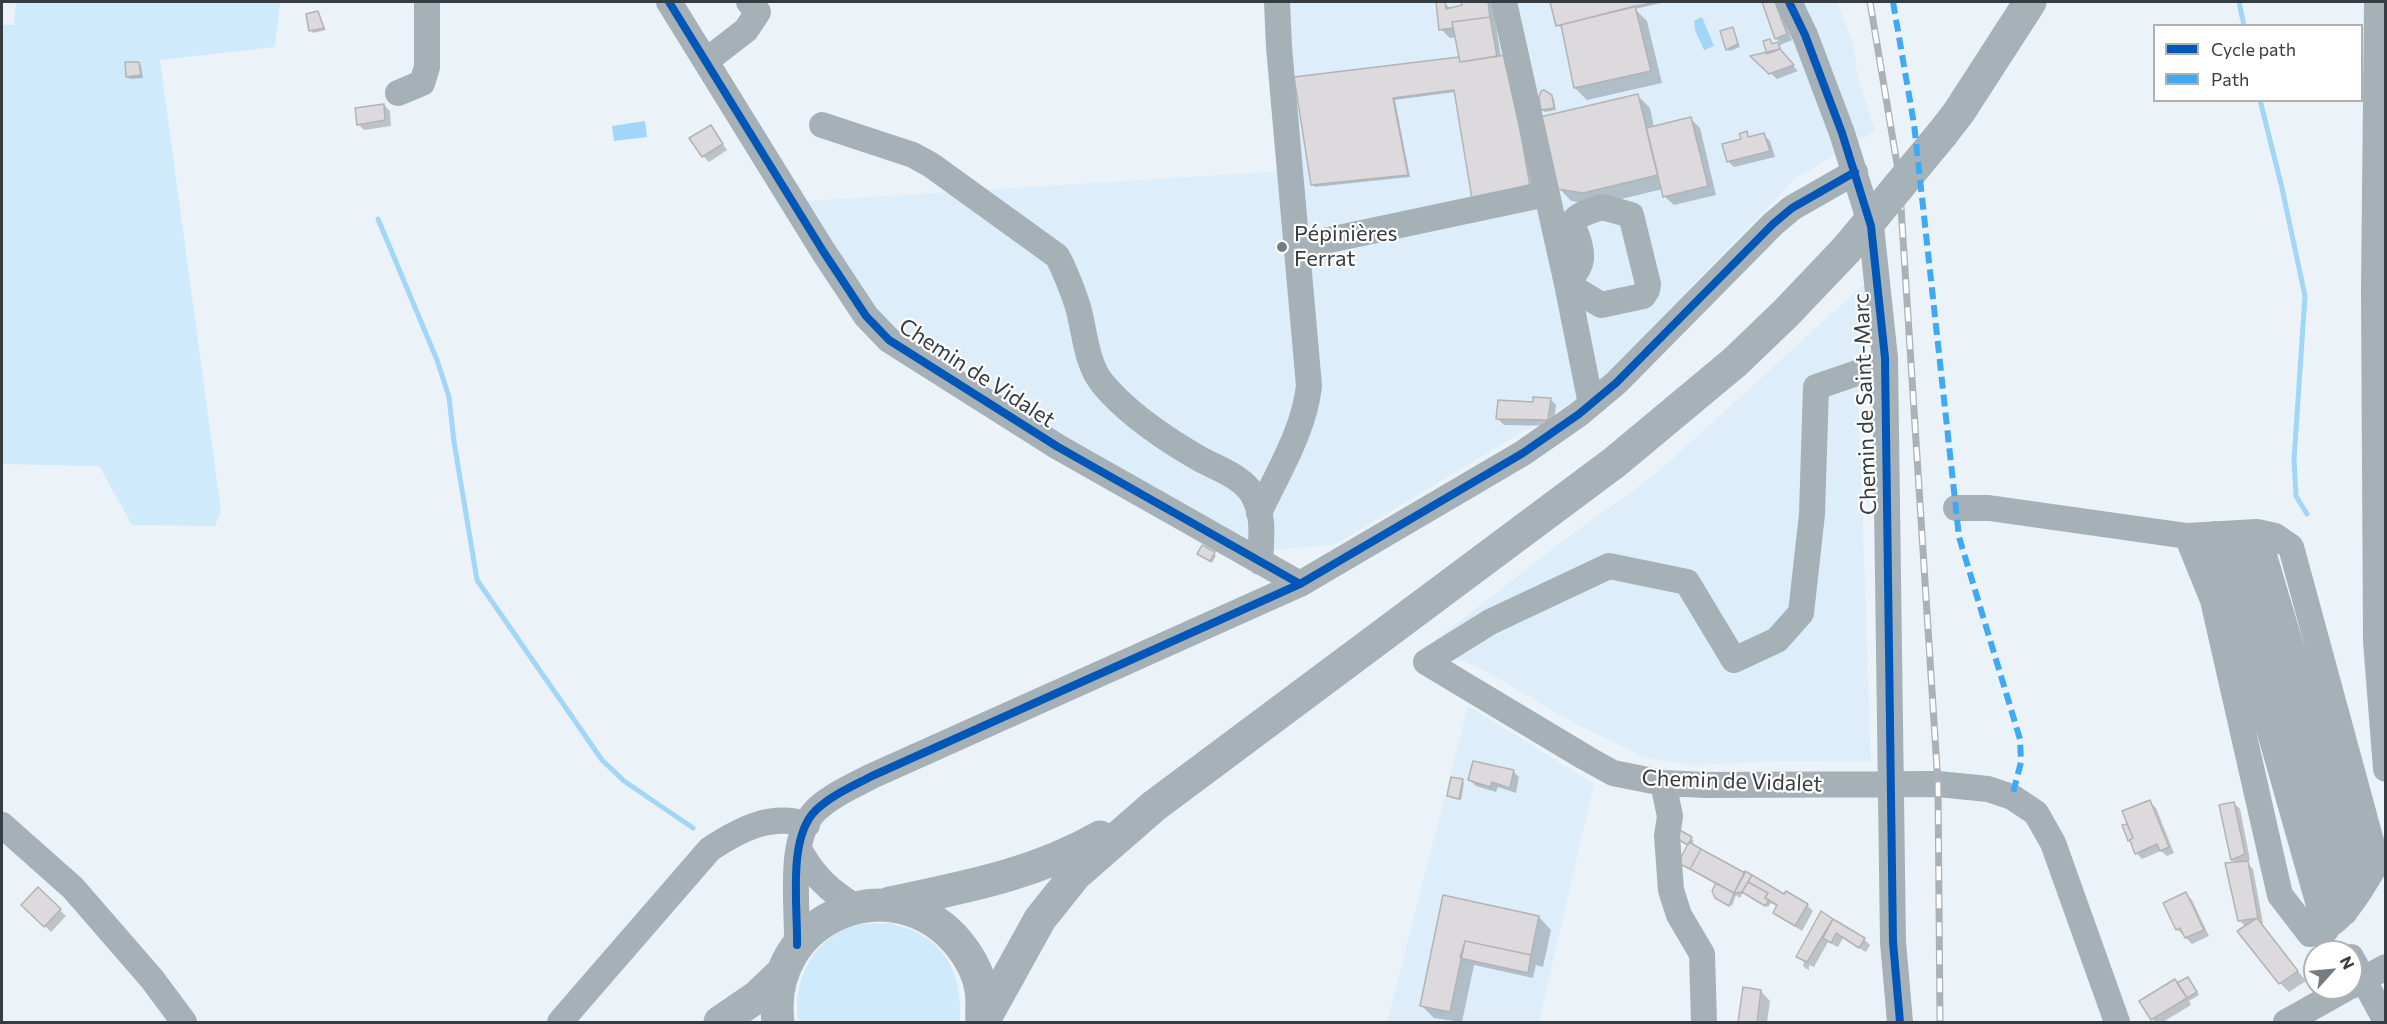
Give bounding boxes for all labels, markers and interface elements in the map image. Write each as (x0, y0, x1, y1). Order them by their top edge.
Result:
legend (2153, 24, 2363, 102)
text: Cycle path (2211, 38, 2296, 60)
text: Path (2211, 68, 2249, 90)
place label: Pépinières Ferrat (1294, 221, 1398, 272)
marker: Pépinières Ferrat (1275, 240, 1289, 254)
street label: Chemin de Saint-Marc (1848, 293, 1882, 515)
street label: Chemin de Vidalet (894, 313, 1060, 433)
street label: Chemin de Vidalet (1641, 765, 1823, 797)
north arrow (2303, 940, 2363, 1000)
text: N (2337, 953, 2359, 972)

